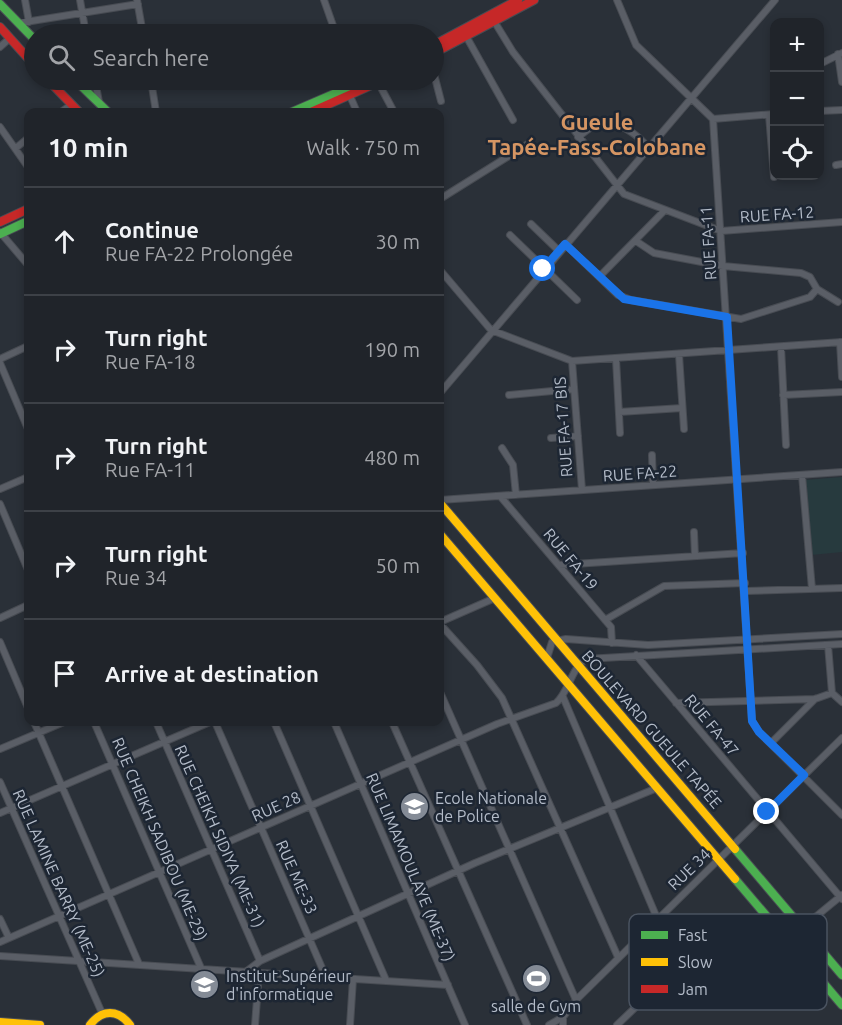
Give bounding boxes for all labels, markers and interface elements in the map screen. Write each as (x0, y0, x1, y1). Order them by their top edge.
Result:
map controls (770, 18, 824, 180)
button: + (770, 18, 824, 72)
search box (24, 24, 444, 90)
icon: search (45, 41, 78, 74)
text: Search here (93, 45, 209, 70)
button: − (770, 72, 824, 126)
district label: Gueule Tapée-Fass-Colobane (487, 109, 707, 159)
button: locate (770, 126, 824, 180)
text: 10 min (48, 133, 128, 162)
text: Walk · 750 m (307, 136, 420, 159)
street label: RUE FA-12 (739, 202, 815, 226)
street label: RUE FA-11 (696, 205, 720, 281)
text: Continue (105, 217, 199, 242)
icon: ahead (48, 225, 81, 258)
text: 30 m (376, 230, 420, 253)
text: Rue FA-22 Prolongée (105, 242, 293, 265)
route start (529, 255, 555, 281)
text: Turn right (105, 325, 207, 350)
icon: right (48, 333, 81, 366)
text: 190 m (364, 338, 420, 361)
text: Rue FA-18 (105, 350, 196, 373)
street label: RUE FA-17 BIS (551, 376, 575, 478)
text: Turn right (105, 433, 207, 458)
icon: right (48, 441, 81, 474)
text: 480 m (364, 446, 420, 469)
text: Rue FA-11 (105, 458, 196, 481)
street label: RUE FA-22 (602, 461, 678, 485)
street label: RUE FA-19 (540, 525, 602, 593)
text: Turn right (105, 541, 207, 566)
icon: right (48, 549, 81, 582)
text: 50 m (376, 554, 420, 577)
text: Rue 34 (105, 566, 167, 589)
street label: BOULEVARD GUEULE TAPÉE (579, 645, 727, 812)
icon: arrive (48, 657, 81, 690)
text: Arrive at destination (105, 661, 319, 686)
street label: RUE FA-47 (681, 691, 743, 759)
street label: RUE CHEIKH SADIBOU (ME-29) (108, 735, 211, 944)
street label: RUE CHEIKH SIDIYA (ME-31) (171, 742, 268, 930)
street label: RUE LIMAMOULAYE (ME-37) (362, 770, 459, 964)
street label: RUE LAMINE BARRY (ME-25) (8, 786, 109, 980)
street label: RUE 28 (249, 787, 303, 825)
place label: Ecole Nationale de Police (435, 789, 547, 825)
school or university icon: Ecole Nationale de Police (398, 791, 430, 823)
route end (753, 798, 779, 824)
street label: RUE ME-33 (273, 837, 321, 917)
street label: RUE 34 (664, 845, 714, 893)
legend (629, 914, 827, 1010)
text: Fast (678, 926, 708, 944)
text: Slow (678, 953, 713, 971)
sports icon: salle de Gym (520, 962, 552, 994)
place label: Institut Supérieur d'informatique (226, 967, 351, 1003)
school or university icon: Institut Supérieur d'informatique (189, 969, 221, 1001)
text: Jam (678, 980, 708, 998)
place label: salle de Gym (491, 997, 581, 1015)

